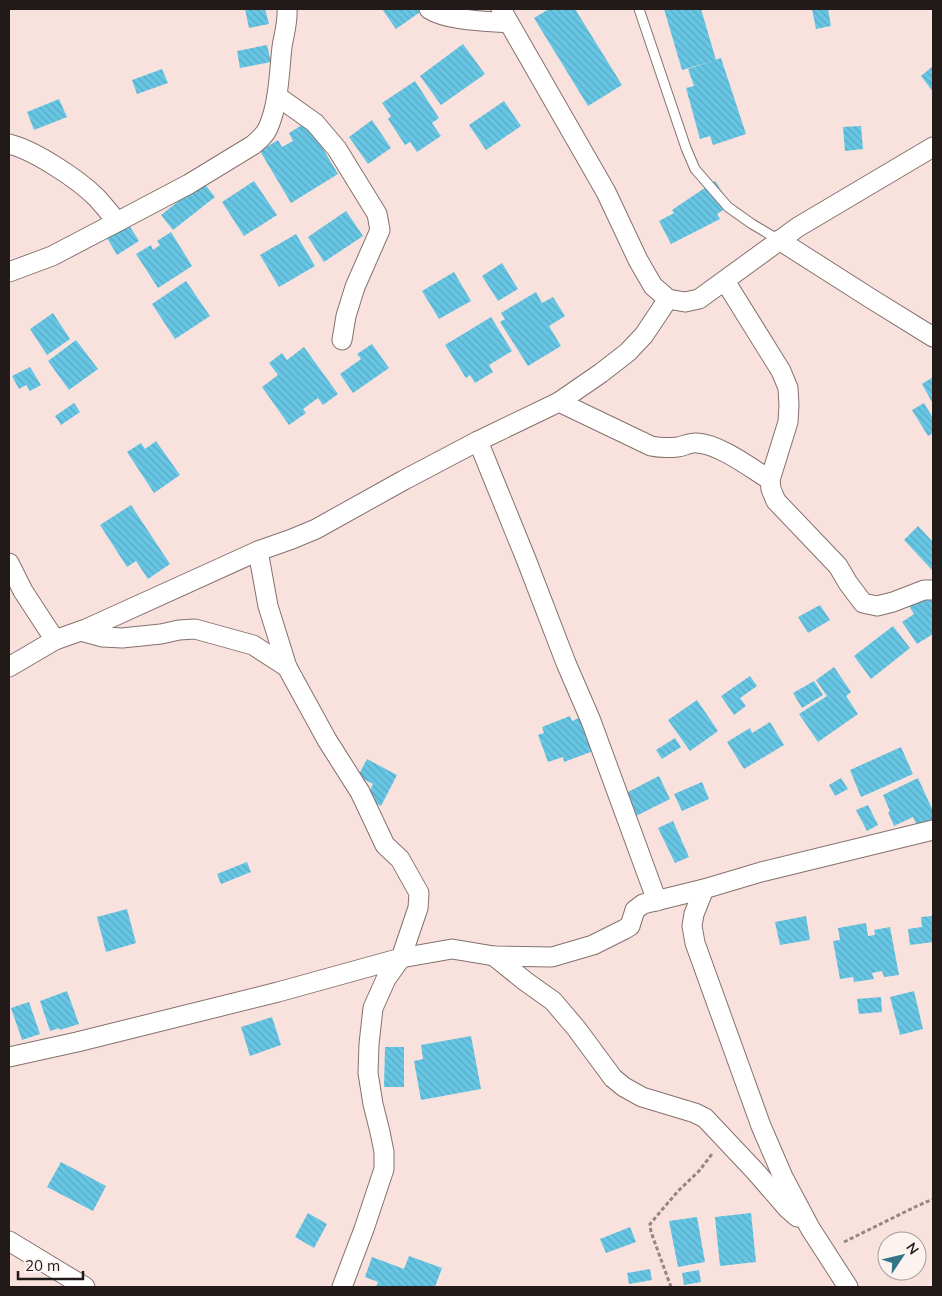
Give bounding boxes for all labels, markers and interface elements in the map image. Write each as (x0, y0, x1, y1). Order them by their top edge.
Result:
north arrow (877, 1231, 927, 1281)
text: N (902, 1239, 923, 1258)
scale bar (18, 1248, 82, 1280)
text: 20 m (25, 1256, 60, 1275)

